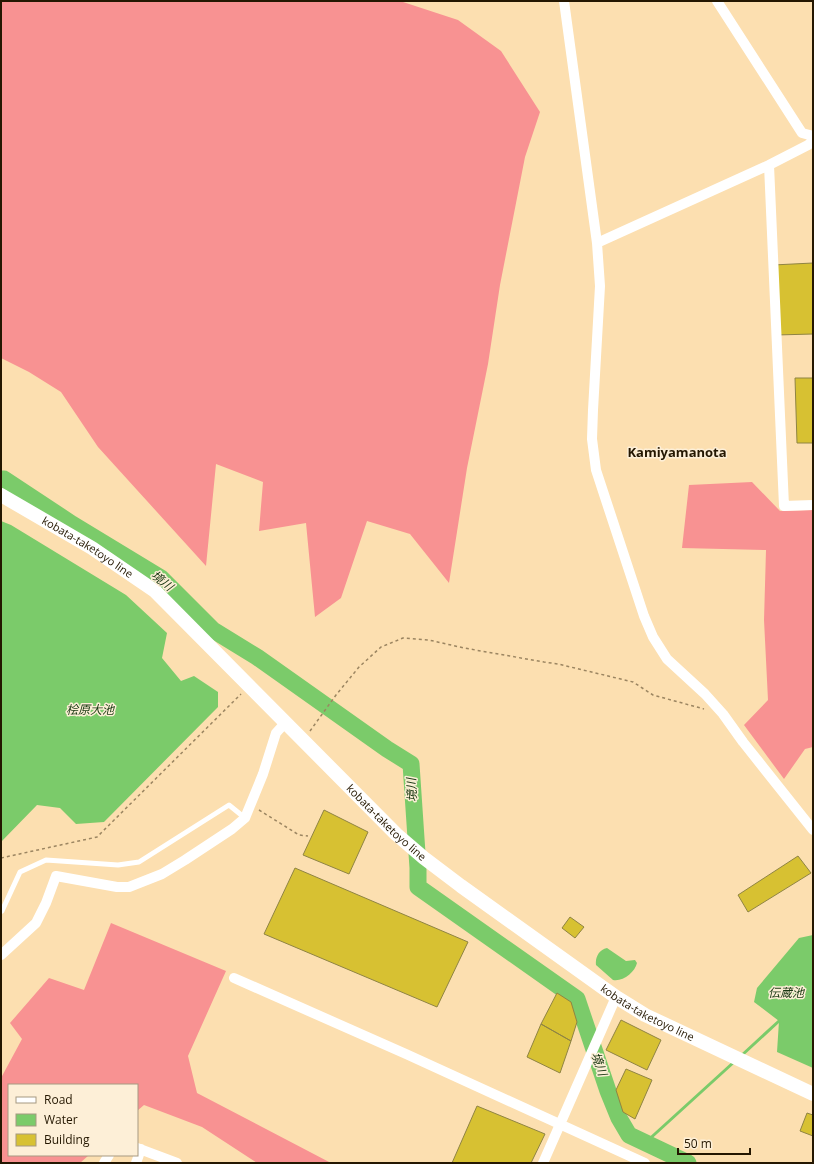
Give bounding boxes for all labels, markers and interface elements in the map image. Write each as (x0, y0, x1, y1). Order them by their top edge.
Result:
district label: Kamiyamanota (627, 443, 727, 461)
street label: kobata-taketoyo line (39, 513, 136, 581)
water label: 境川 (148, 566, 179, 596)
water label: 桧原大池 (66, 701, 115, 718)
water label: 境川 (402, 776, 421, 802)
street label: kobata-taketoyo line (344, 781, 430, 864)
street label: kobata-taketoyo line (598, 980, 697, 1044)
water label: 伝蔵池 (768, 984, 805, 1001)
water label: 境川 (588, 1050, 612, 1080)
legend (8, 1084, 138, 1156)
text: Road (44, 1091, 73, 1108)
text: Water (44, 1111, 78, 1128)
scale bar (678, 1130, 750, 1156)
text: Building (44, 1131, 90, 1148)
text: 50 m (684, 1135, 712, 1152)

